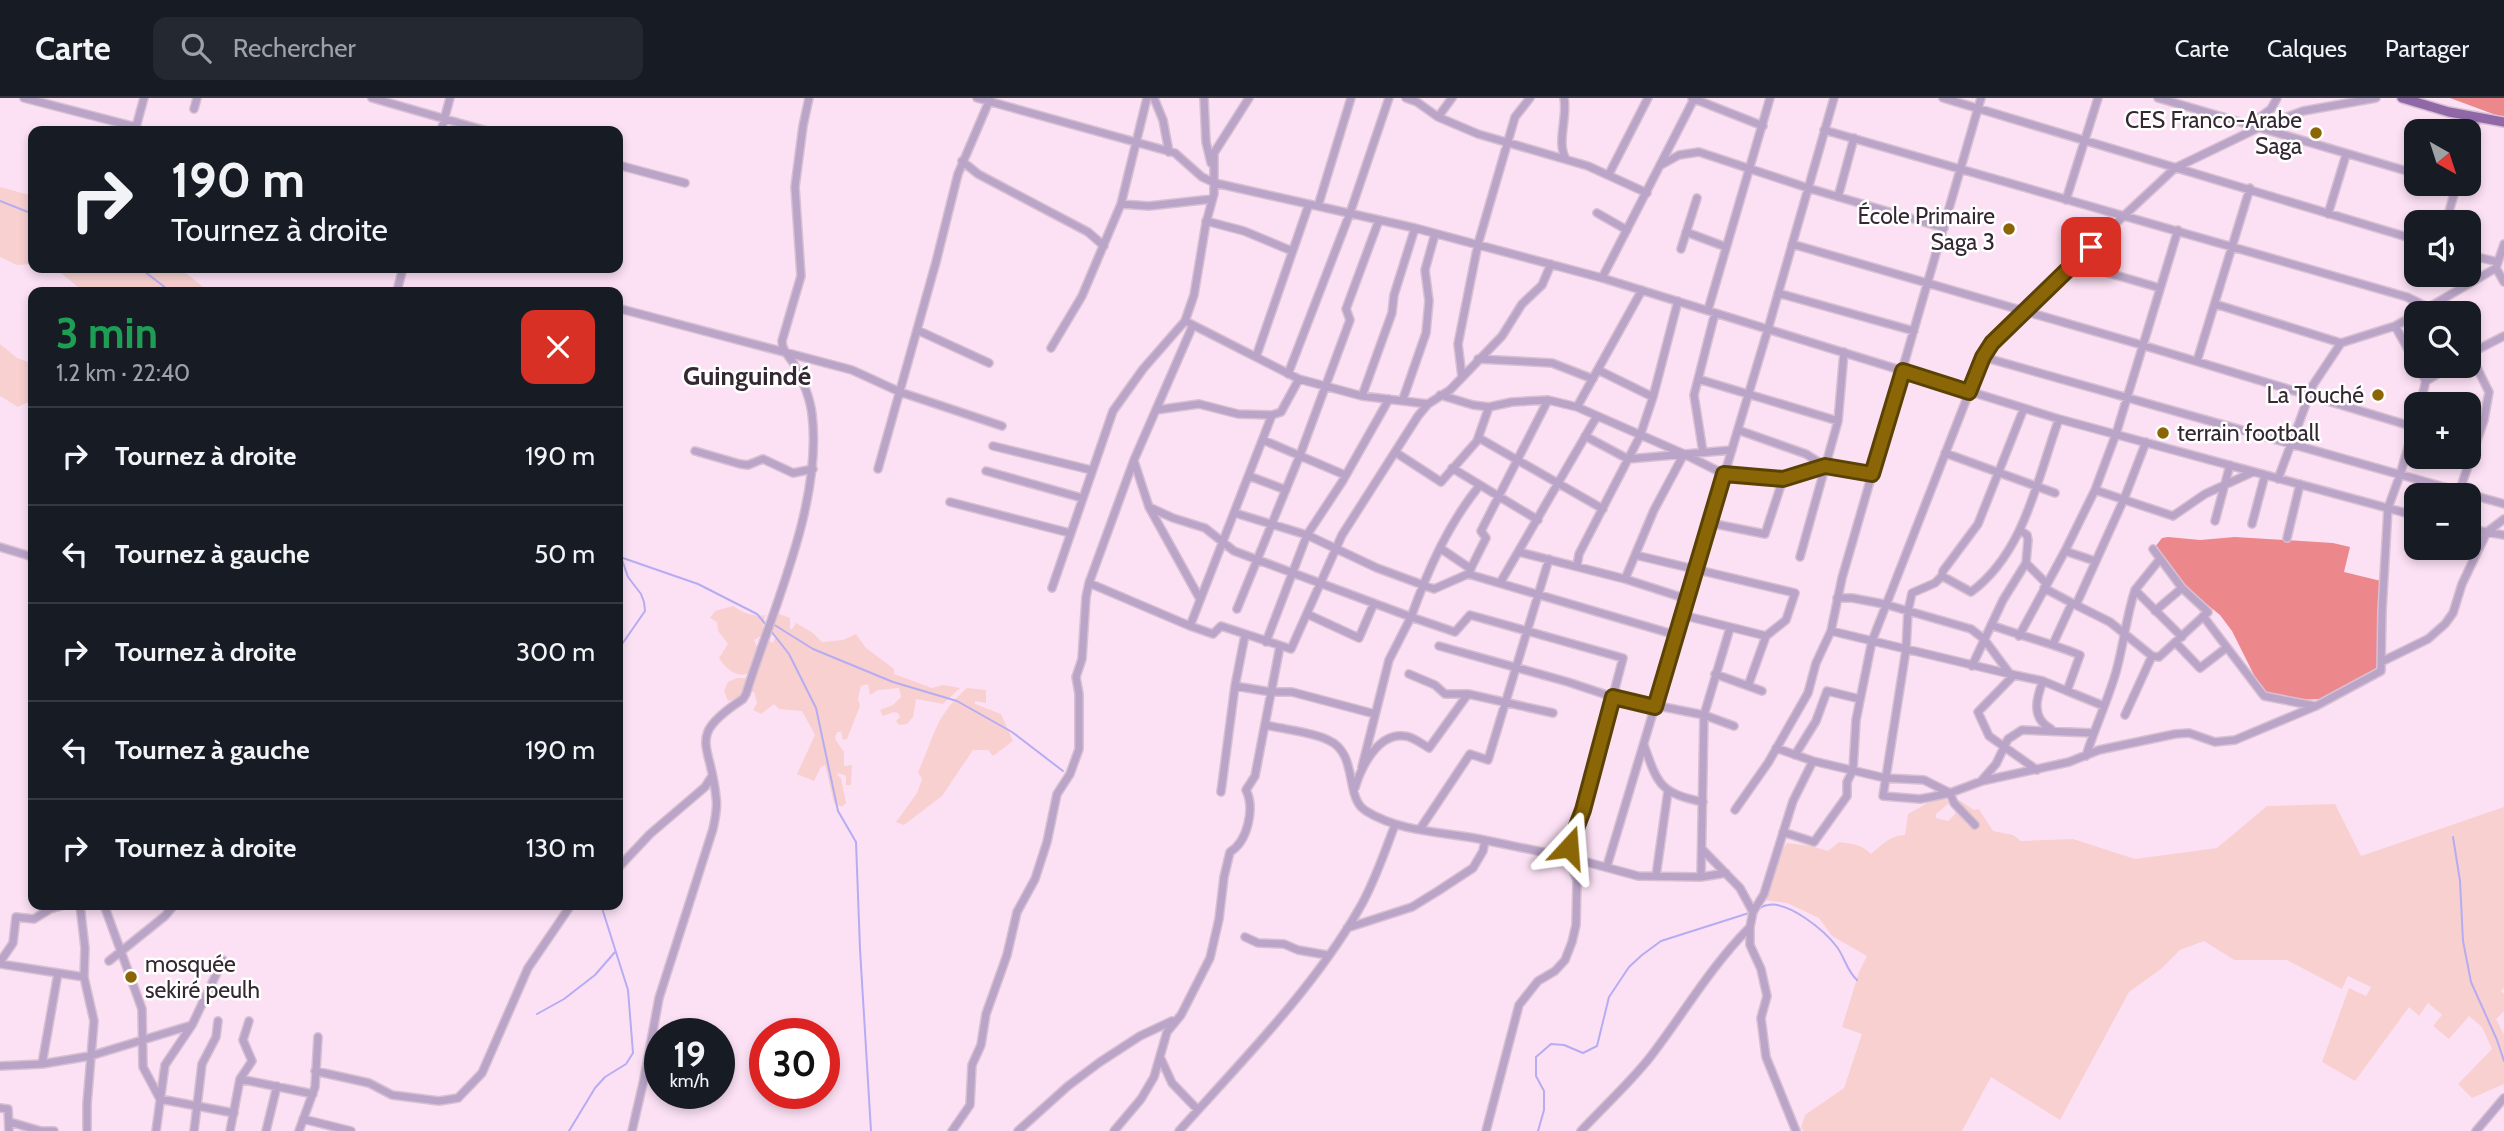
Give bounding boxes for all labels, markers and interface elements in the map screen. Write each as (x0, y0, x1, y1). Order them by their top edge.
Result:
search box (153, 17, 643, 80)
text: Carte (35, 28, 111, 68)
icon: search (177, 29, 215, 67)
text: Rechercher (233, 32, 356, 64)
text: Carte (2175, 34, 2229, 63)
text: Calques (2267, 34, 2347, 63)
text: Partager (2385, 34, 2469, 63)
place label: CES Franco-Arabe Saga (2125, 106, 2302, 160)
north arrow (2404, 119, 2482, 196)
map controls (2404, 119, 2481, 560)
marker: CES Franco-Arabe Saga (2308, 125, 2324, 141)
text: 190 m (171, 150, 305, 209)
icon: right (56, 154, 147, 245)
place label: École Primaire Saga 3 (1857, 201, 1995, 256)
text: Tournez à droite (171, 210, 388, 249)
button: sound (2404, 210, 2481, 287)
pin (2061, 217, 2121, 277)
marker: École Primaire Saga 3 (2001, 221, 2017, 237)
icon: arrive (2072, 228, 2110, 266)
button: search (2404, 301, 2481, 378)
text: 3 min (56, 307, 158, 359)
button: close (521, 310, 595, 384)
text: 1.2 km · 22:40 (56, 359, 190, 387)
district label: Guinguindé (683, 360, 811, 392)
place label: La Touché (2266, 381, 2364, 409)
marker: La Touché (2370, 387, 2386, 403)
button: + (2404, 392, 2481, 469)
place label: terrain football (2177, 419, 2320, 447)
marker: terrain football (2155, 425, 2171, 441)
icon: right (56, 437, 94, 475)
text: Tournez à droite (115, 440, 297, 472)
text: 190 m (525, 440, 595, 472)
button: − (2404, 483, 2481, 560)
icon: left (56, 535, 94, 573)
text: Tournez à gauche (115, 538, 310, 570)
text: 50 m (534, 538, 595, 570)
icon: right (56, 633, 94, 671)
text: Tournez à droite (115, 636, 297, 668)
text: 300 m (516, 636, 595, 668)
icon: left (56, 731, 94, 769)
text: Tournez à gauche (115, 734, 310, 766)
text: 190 m (525, 734, 595, 766)
position arrow (1532, 810, 1606, 884)
icon: right (56, 829, 94, 867)
text: Tournez à droite (115, 832, 297, 864)
text: 130 m (526, 832, 595, 864)
place label: mosquée sekiré peulh (145, 950, 260, 1004)
marker: mosquée sekiré peulh (123, 969, 139, 985)
speed limit sign: 30 (749, 1018, 840, 1109)
text: 19 (673, 1033, 706, 1076)
text: km/h (670, 1070, 709, 1092)

